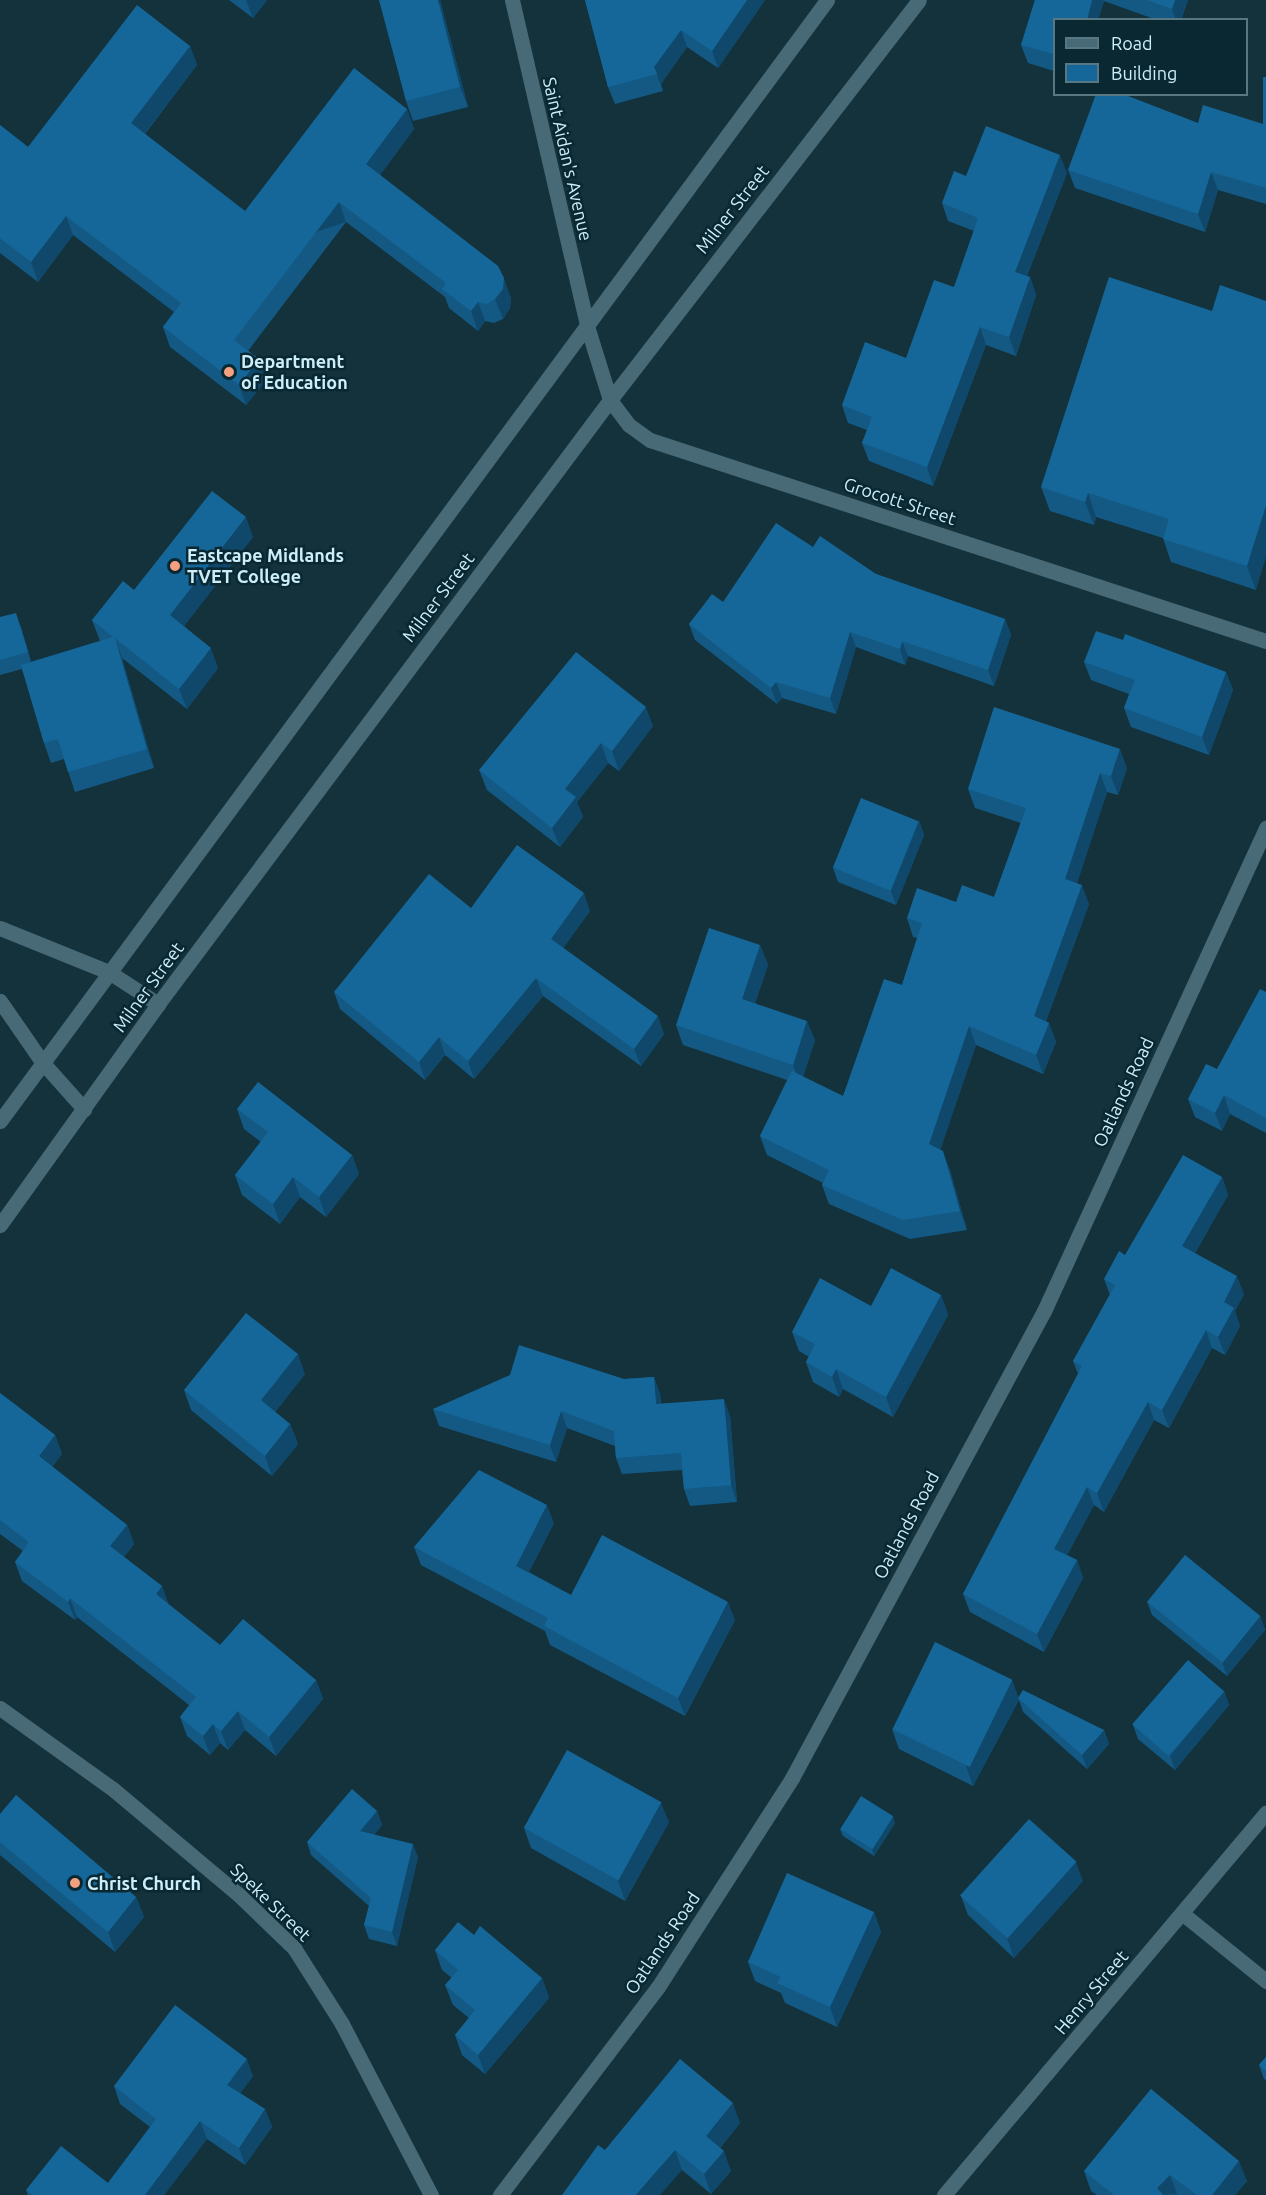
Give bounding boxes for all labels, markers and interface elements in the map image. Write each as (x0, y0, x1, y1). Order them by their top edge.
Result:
legend (1053, 18, 1248, 96)
text: Road (1111, 33, 1153, 53)
text: Building (1111, 63, 1177, 83)
street label: Saint Aidan's Avenue (539, 75, 597, 243)
street label: Milner Street (691, 161, 773, 257)
place label: Department of Education (241, 351, 348, 394)
marker: Department of Education (222, 365, 236, 379)
street label: Grocott Street (841, 473, 959, 529)
place label: Eastcape Midlands TVET College (187, 545, 344, 588)
street label: Milner Street (397, 548, 479, 646)
marker: Eastcape Midlands TVET College (168, 559, 182, 573)
street label: Milner Street (108, 938, 188, 1036)
street label: Oatlands Road (1088, 1034, 1158, 1150)
street label: Oatlands Road (869, 1468, 943, 1582)
street label: Speke Street (226, 1858, 316, 1946)
place label: Christ Church (87, 1872, 201, 1894)
marker: Christ Church (68, 1876, 82, 1890)
street label: Oatlands Road (620, 1888, 704, 1998)
street label: Henry Street (1050, 1946, 1132, 2038)

